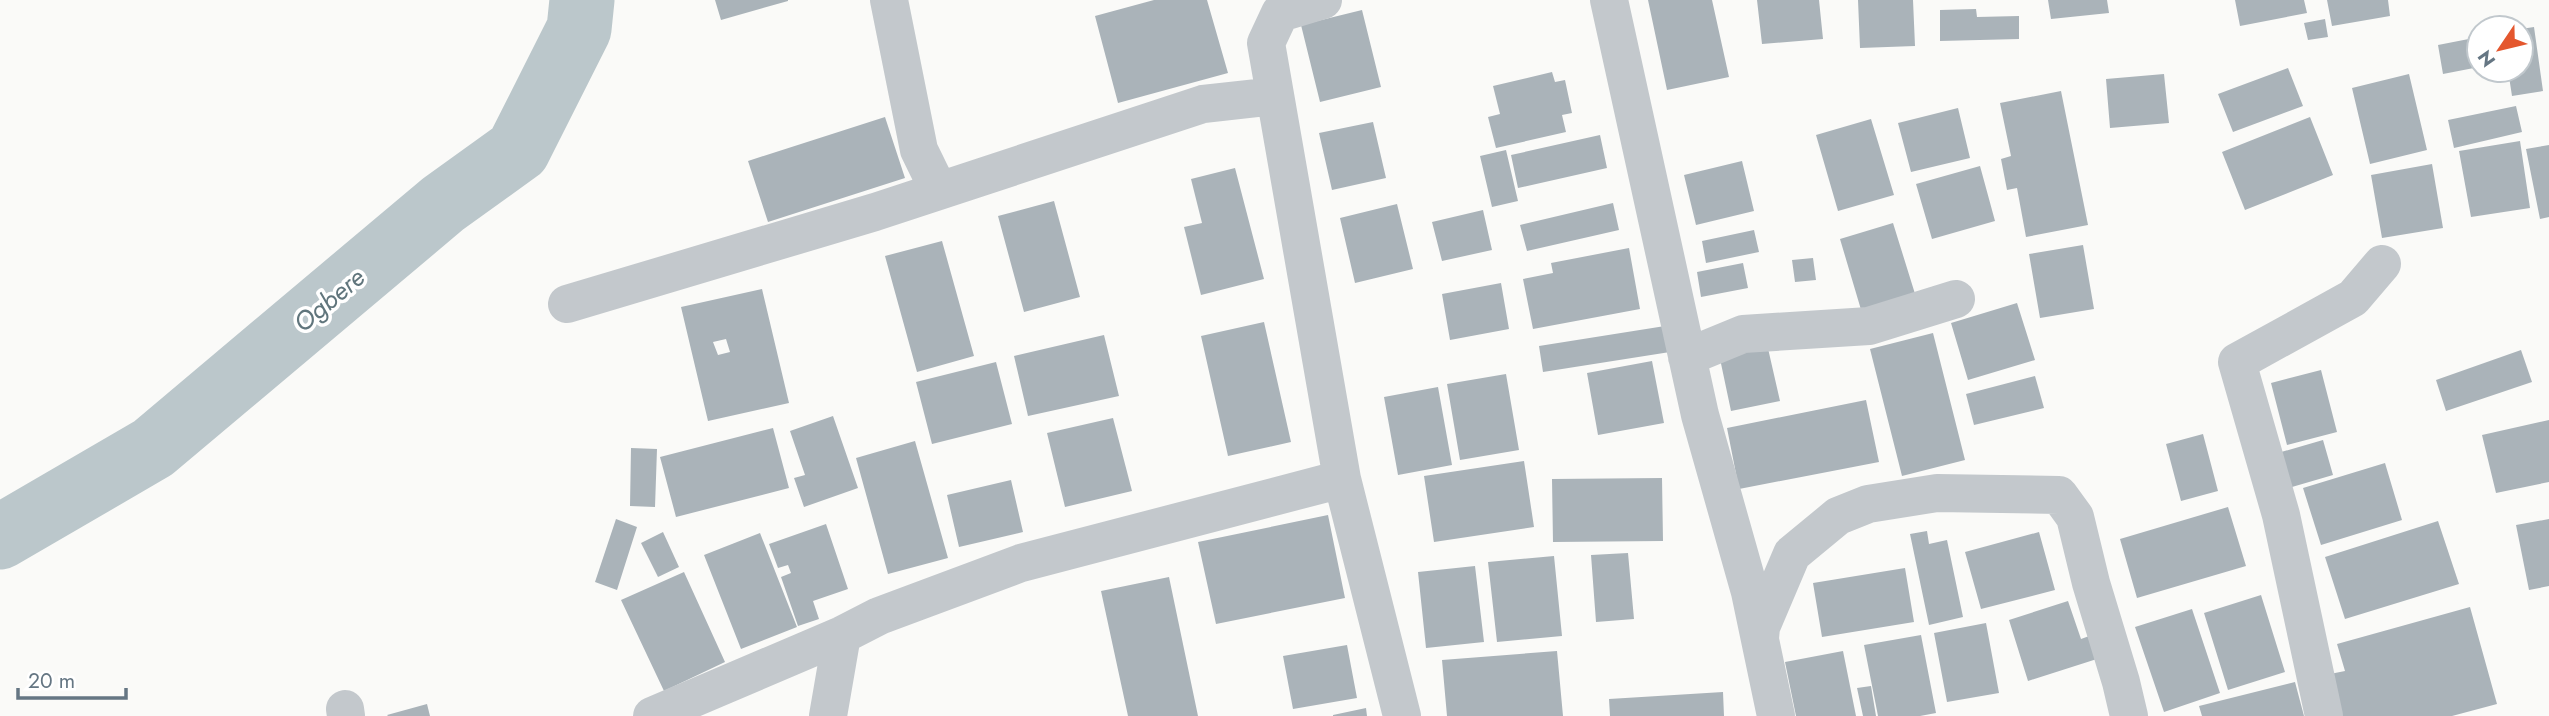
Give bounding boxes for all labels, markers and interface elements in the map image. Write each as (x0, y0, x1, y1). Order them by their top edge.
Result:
north arrow (2465, 14, 2535, 84)
text: N (2471, 45, 2502, 72)
water label: Ogbere (285, 259, 373, 341)
scale bar (18, 656, 126, 700)
text: 20 m (28, 666, 75, 696)

